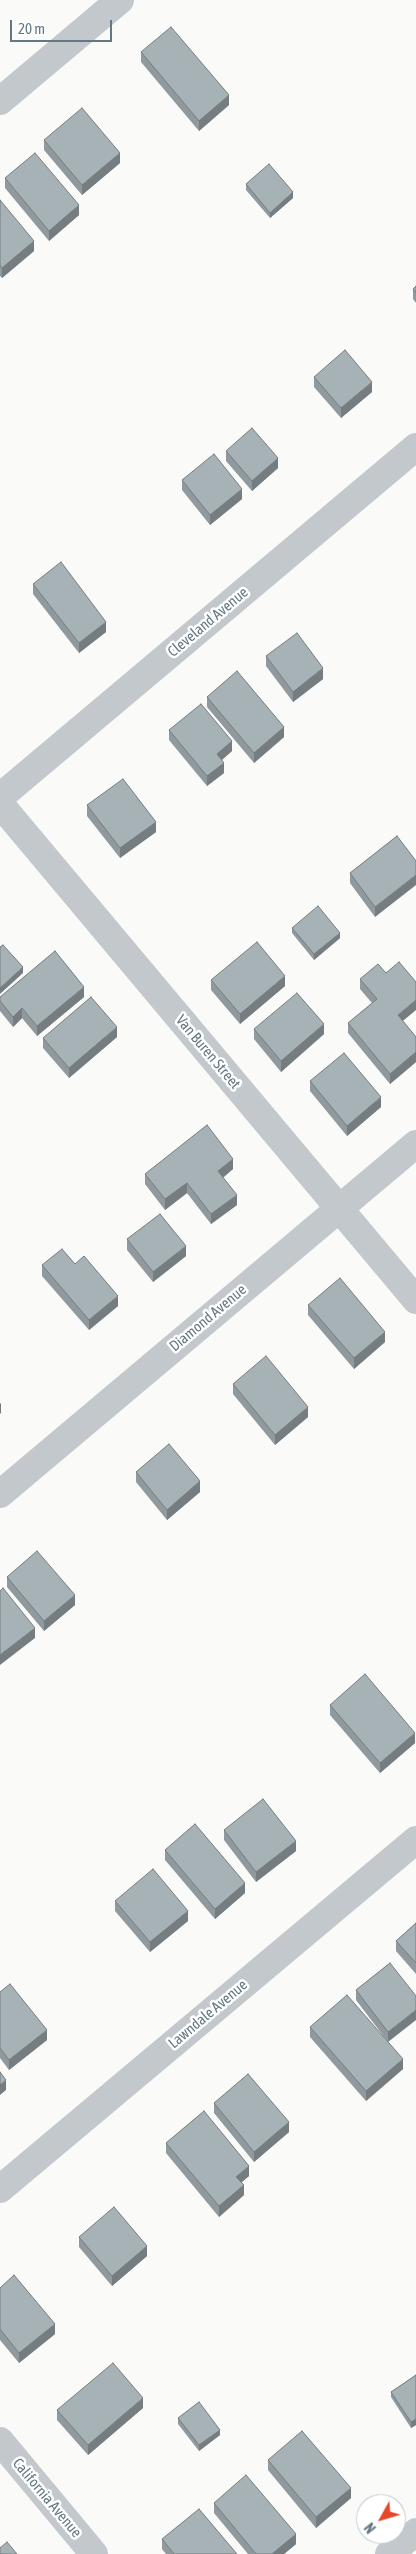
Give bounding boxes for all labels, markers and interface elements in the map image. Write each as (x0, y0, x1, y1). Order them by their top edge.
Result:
scale bar (12, 10, 115, 42)
text: 20 m (18, 20, 45, 37)
street label: Cleveland Avenue (164, 583, 252, 661)
street label: Van Buren Street (172, 1011, 244, 1093)
street label: Diamond Avenue (166, 1281, 250, 1355)
street label: Lawndale Avenue (165, 1976, 251, 2052)
street label: California Avenue (9, 2455, 85, 2541)
north arrow (356, 2494, 406, 2544)
text: N (361, 2520, 379, 2536)

